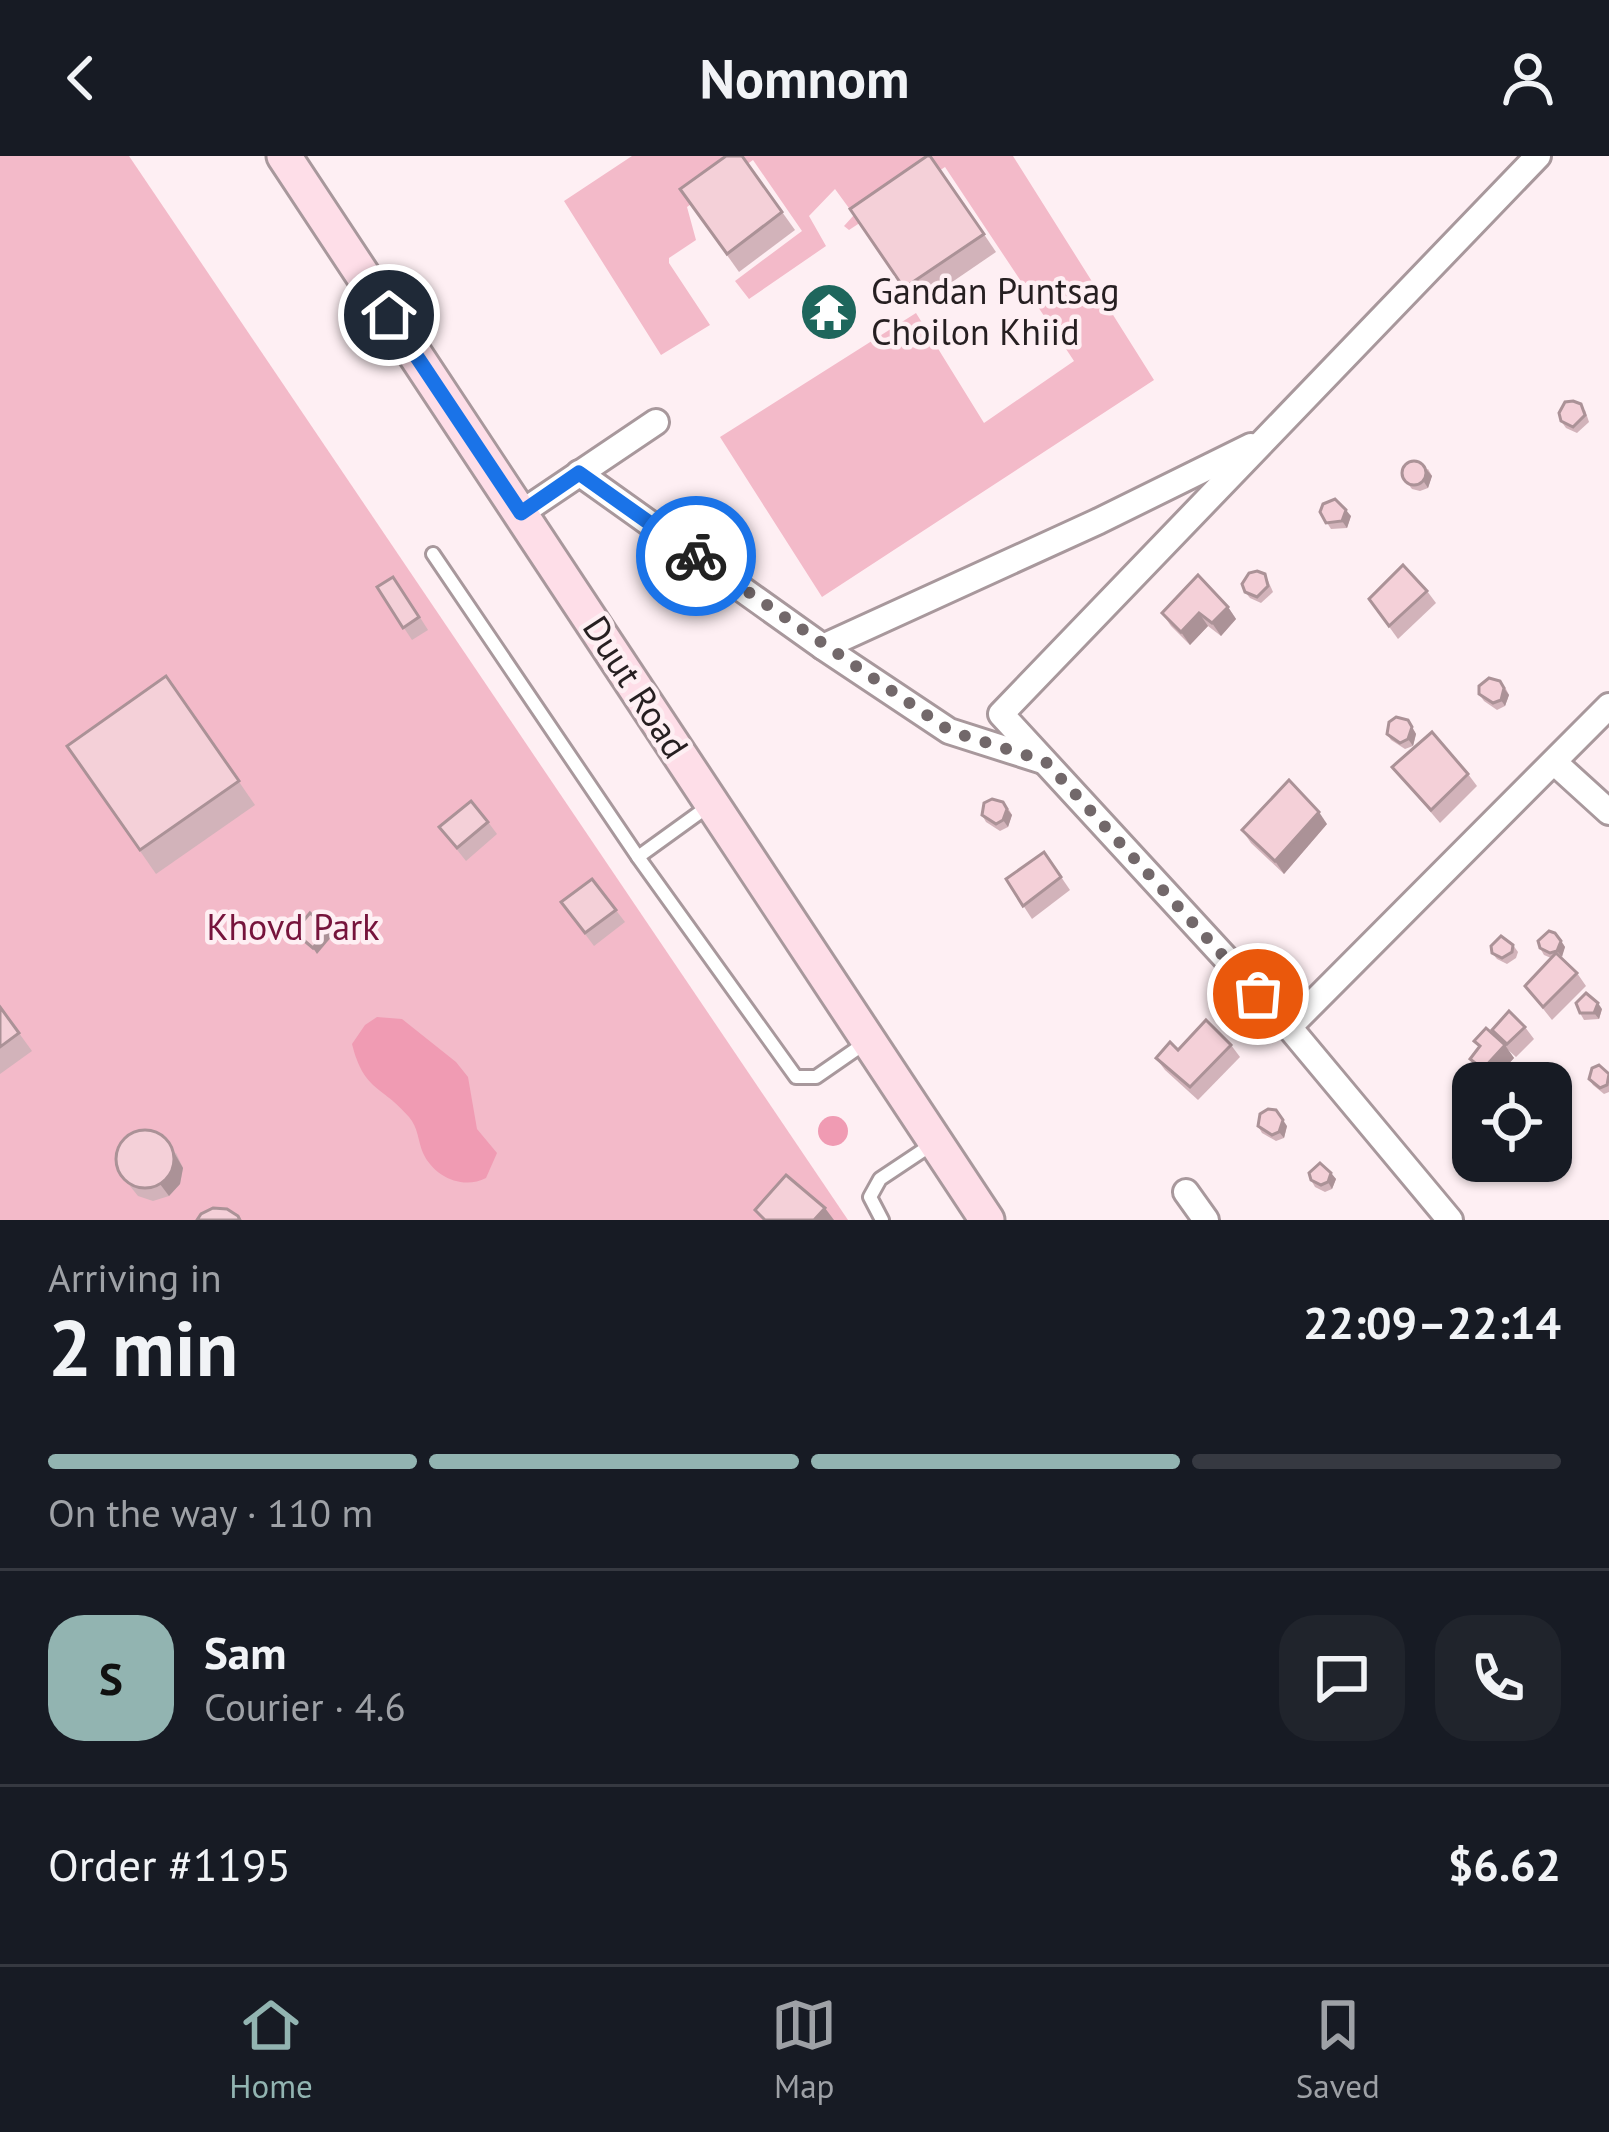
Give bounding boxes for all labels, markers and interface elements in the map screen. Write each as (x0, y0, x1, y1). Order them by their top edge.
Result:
text: Nomnom (700, 43, 909, 113)
icon: back (48, 45, 114, 111)
icon: person (1495, 45, 1561, 111)
pin (338, 264, 440, 366)
place label: Gandan Puntsag Choilon Khiid (871, 267, 1120, 355)
temple icon: Gandan Puntsag Choilon Khiid (798, 281, 860, 343)
icon: home (356, 282, 422, 348)
courier (636, 496, 756, 616)
icon: bike (663, 523, 729, 589)
street label: Duut Road (573, 607, 700, 767)
park label: Khovd Park (206, 903, 380, 950)
pin (1207, 943, 1309, 1045)
icon: bag (1225, 961, 1291, 1027)
map controls (1452, 1062, 1572, 1182)
button: locate (1452, 1062, 1572, 1182)
text: Arriving in (48, 1252, 222, 1303)
text: 22:09–22:14 (1303, 1293, 1561, 1351)
text: 2 min (48, 1297, 238, 1398)
text: On the way · 110 m (48, 1487, 373, 1538)
button: chat (1279, 1615, 1405, 1741)
button: phone (1435, 1615, 1561, 1741)
text: Sam (204, 1623, 286, 1681)
text: S (99, 1649, 123, 1707)
text: Courier · 4.6 (204, 1681, 406, 1732)
text: Order #1195 (48, 1835, 291, 1893)
text: $6.62 (1448, 1835, 1561, 1893)
tab: Home (229, 1992, 313, 2107)
tab: Map (771, 1992, 837, 2107)
tab: Saved (1296, 1992, 1380, 2107)

